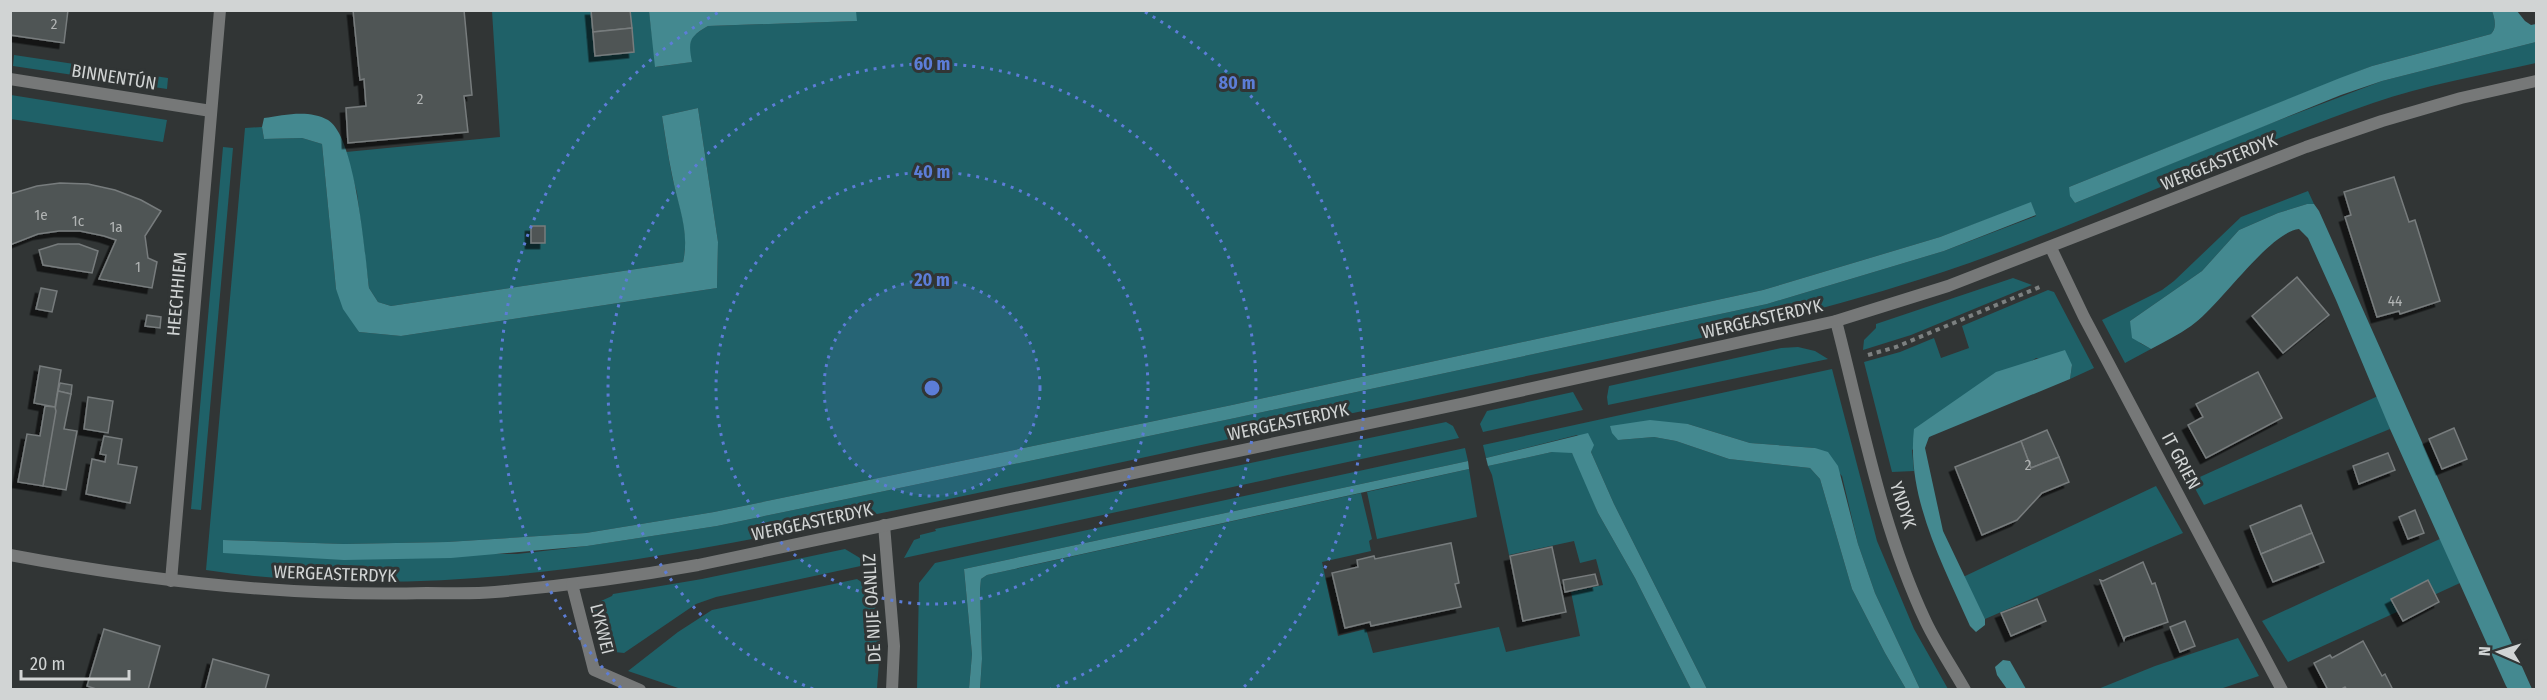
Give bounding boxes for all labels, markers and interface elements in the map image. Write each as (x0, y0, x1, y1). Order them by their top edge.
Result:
house number: 2 (51, 15, 58, 33)
text: 60 m (914, 53, 950, 75)
street label: BINNENTÚN (70, 58, 158, 95)
text: 80 m (1219, 72, 1255, 94)
house number: 2 (417, 90, 424, 108)
street label: WERGEASTERDYK (2158, 129, 2281, 195)
text: 40 m (914, 161, 950, 183)
house number: 1e (34, 206, 48, 224)
house number: 1c (72, 212, 85, 230)
house number: 1a (109, 218, 123, 236)
street label: HEECHHIEM (162, 251, 192, 337)
house number: 1 (135, 258, 141, 276)
text: 20 m (913, 269, 950, 291)
house number: 44 (2388, 292, 2402, 310)
street label: WERGEASTERDYK (1699, 294, 1825, 344)
centre of rings (922, 378, 942, 398)
street label: WERGEASTERDYK (1225, 398, 1351, 446)
street label: IT GRIEN (2157, 429, 2205, 493)
house number: 2 (2025, 456, 2032, 474)
street label: YNDYK (1885, 479, 1921, 532)
street label: WERGEASTERDYK (749, 498, 875, 546)
street label: DE NIJE OANLIZ (858, 553, 886, 663)
street label: WERGEASTERDYK (273, 561, 397, 587)
street label: LYKWEI (585, 601, 619, 657)
north arrow (2469, 622, 2529, 682)
scale bar (21, 643, 129, 681)
text: N (2475, 646, 2494, 657)
text: 20 m (30, 653, 65, 675)

